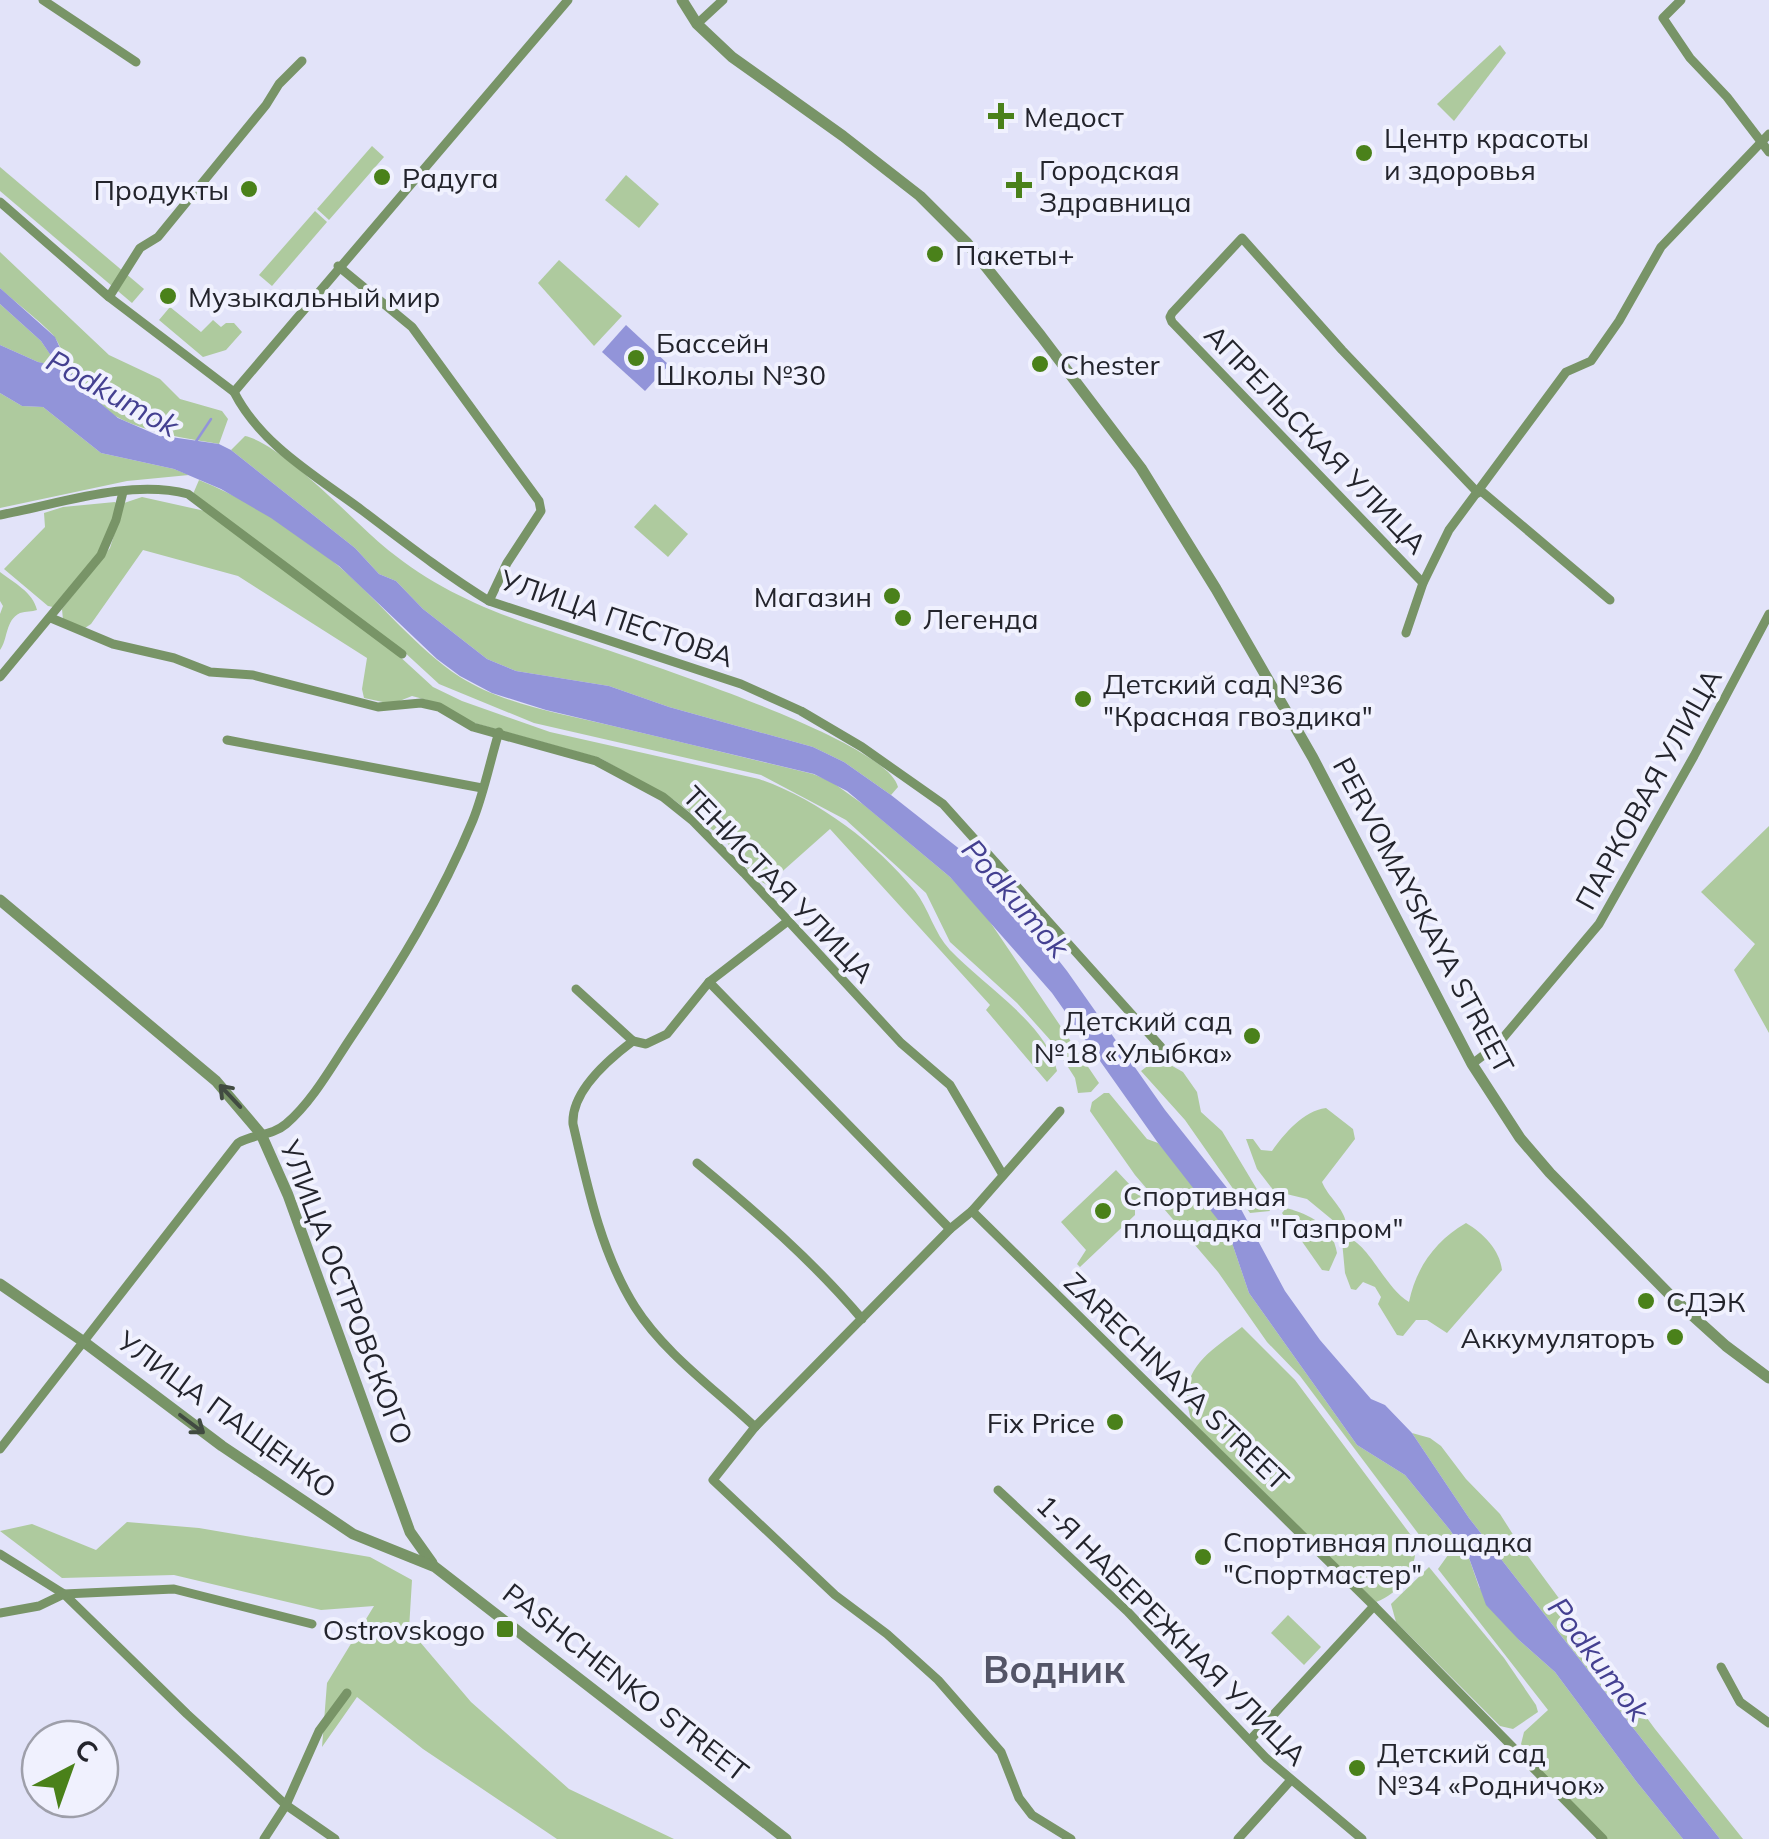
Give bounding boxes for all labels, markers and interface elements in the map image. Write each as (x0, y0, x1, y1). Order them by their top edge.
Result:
place label: Медост (1024, 99, 1124, 134)
marker: Медост (988, 103, 1014, 129)
place label: Центр красоты и здоровья (1384, 120, 1589, 187)
marker: Центр красоты и здоровья (1353, 142, 1375, 164)
place label: Городская Здравница (1039, 152, 1192, 219)
place label: Радуга (402, 160, 499, 195)
marker: Радуга (371, 166, 393, 188)
place label: Продукты (93, 172, 229, 207)
marker: Городская Здравница (1008, 174, 1030, 196)
marker: Продукты (238, 178, 260, 200)
place label: Пакеты+ (955, 237, 1074, 272)
marker: Пакеты+ (924, 243, 946, 265)
place label: Музыкальный мир (188, 279, 440, 314)
marker: Музыкальный мир (157, 285, 179, 307)
street label: АПРЕЛЬСКАЯ УЛИЦА (1197, 317, 1435, 561)
place label: Бассейн Школы №30 (656, 325, 826, 392)
water label: Podkumok (40, 341, 187, 446)
marker: Бассейн Школы №30 (625, 347, 647, 369)
place label: Chester (1060, 347, 1160, 382)
marker: Chester (1029, 353, 1051, 375)
street label: УЛИЦА ПЕСТОВА (495, 561, 739, 674)
place label: Магазин (754, 579, 872, 614)
marker: Магазин (881, 585, 903, 607)
place label: Легенда (923, 601, 1039, 636)
marker: Легенда (892, 607, 914, 629)
street label: ПАРКОВАЯ УЛИЦА (1567, 662, 1729, 916)
place label: Детский сад №36 "Красная гвоздика" (1103, 666, 1373, 733)
marker: Детский сад №36 "Красная гвоздика" (1072, 688, 1094, 710)
street label: PERVOMAYSKAYA STREET (1326, 751, 1522, 1079)
street label: ТЕНИСТАЯ УЛИЦА (676, 778, 882, 990)
water label: Podkumok (954, 831, 1079, 967)
place label: Детский сад №18 «Улыбка» (1034, 1003, 1232, 1070)
marker: Детский сад №18 «Улыбка» (1241, 1025, 1263, 1047)
one-way arrow (218, 1084, 242, 1108)
street label: УЛИЦА ОСТРОВСКОГО (272, 1134, 421, 1449)
place label: Спортивная площадка "Газпром" (1123, 1178, 1403, 1245)
marker: Спортивная площадка "Газпром" (1092, 1200, 1114, 1222)
street label: ZARECHNAYA STREET (1057, 1265, 1297, 1497)
place label: СДЭК (1666, 1284, 1746, 1319)
marker: СДЭК (1635, 1290, 1657, 1312)
place label: Аккумуляторъ (1460, 1320, 1655, 1355)
street label: УЛИЦА ПАЩЕНКО (110, 1322, 343, 1505)
marker: Аккумуляторъ (1664, 1326, 1686, 1348)
place label: Fix Price (987, 1405, 1095, 1440)
marker: Fix Price (1104, 1411, 1126, 1433)
one-way arrow (178, 1414, 205, 1435)
street label: 1-Я НАБЕРЕЖНАЯ УЛИЦА (1030, 1488, 1315, 1773)
place label: Спортивная площадка "Спортмастер" (1223, 1524, 1533, 1591)
marker: Спортивная площадка "Спортмастер" (1192, 1546, 1214, 1568)
street label: PASHCHENKO STREET (496, 1575, 756, 1789)
water label: Podkumok (1540, 1589, 1659, 1730)
place label: Ostrovskogo (323, 1612, 485, 1647)
marker: Ostrovskogo (494, 1618, 516, 1640)
district label: Водник (983, 1645, 1125, 1693)
north arrow (20, 1719, 120, 1819)
text: С (68, 1730, 105, 1769)
place label: Детский сад №34 «Родничок» (1377, 1735, 1605, 1802)
marker: Детский сад №34 «Родничок» (1346, 1757, 1368, 1779)

